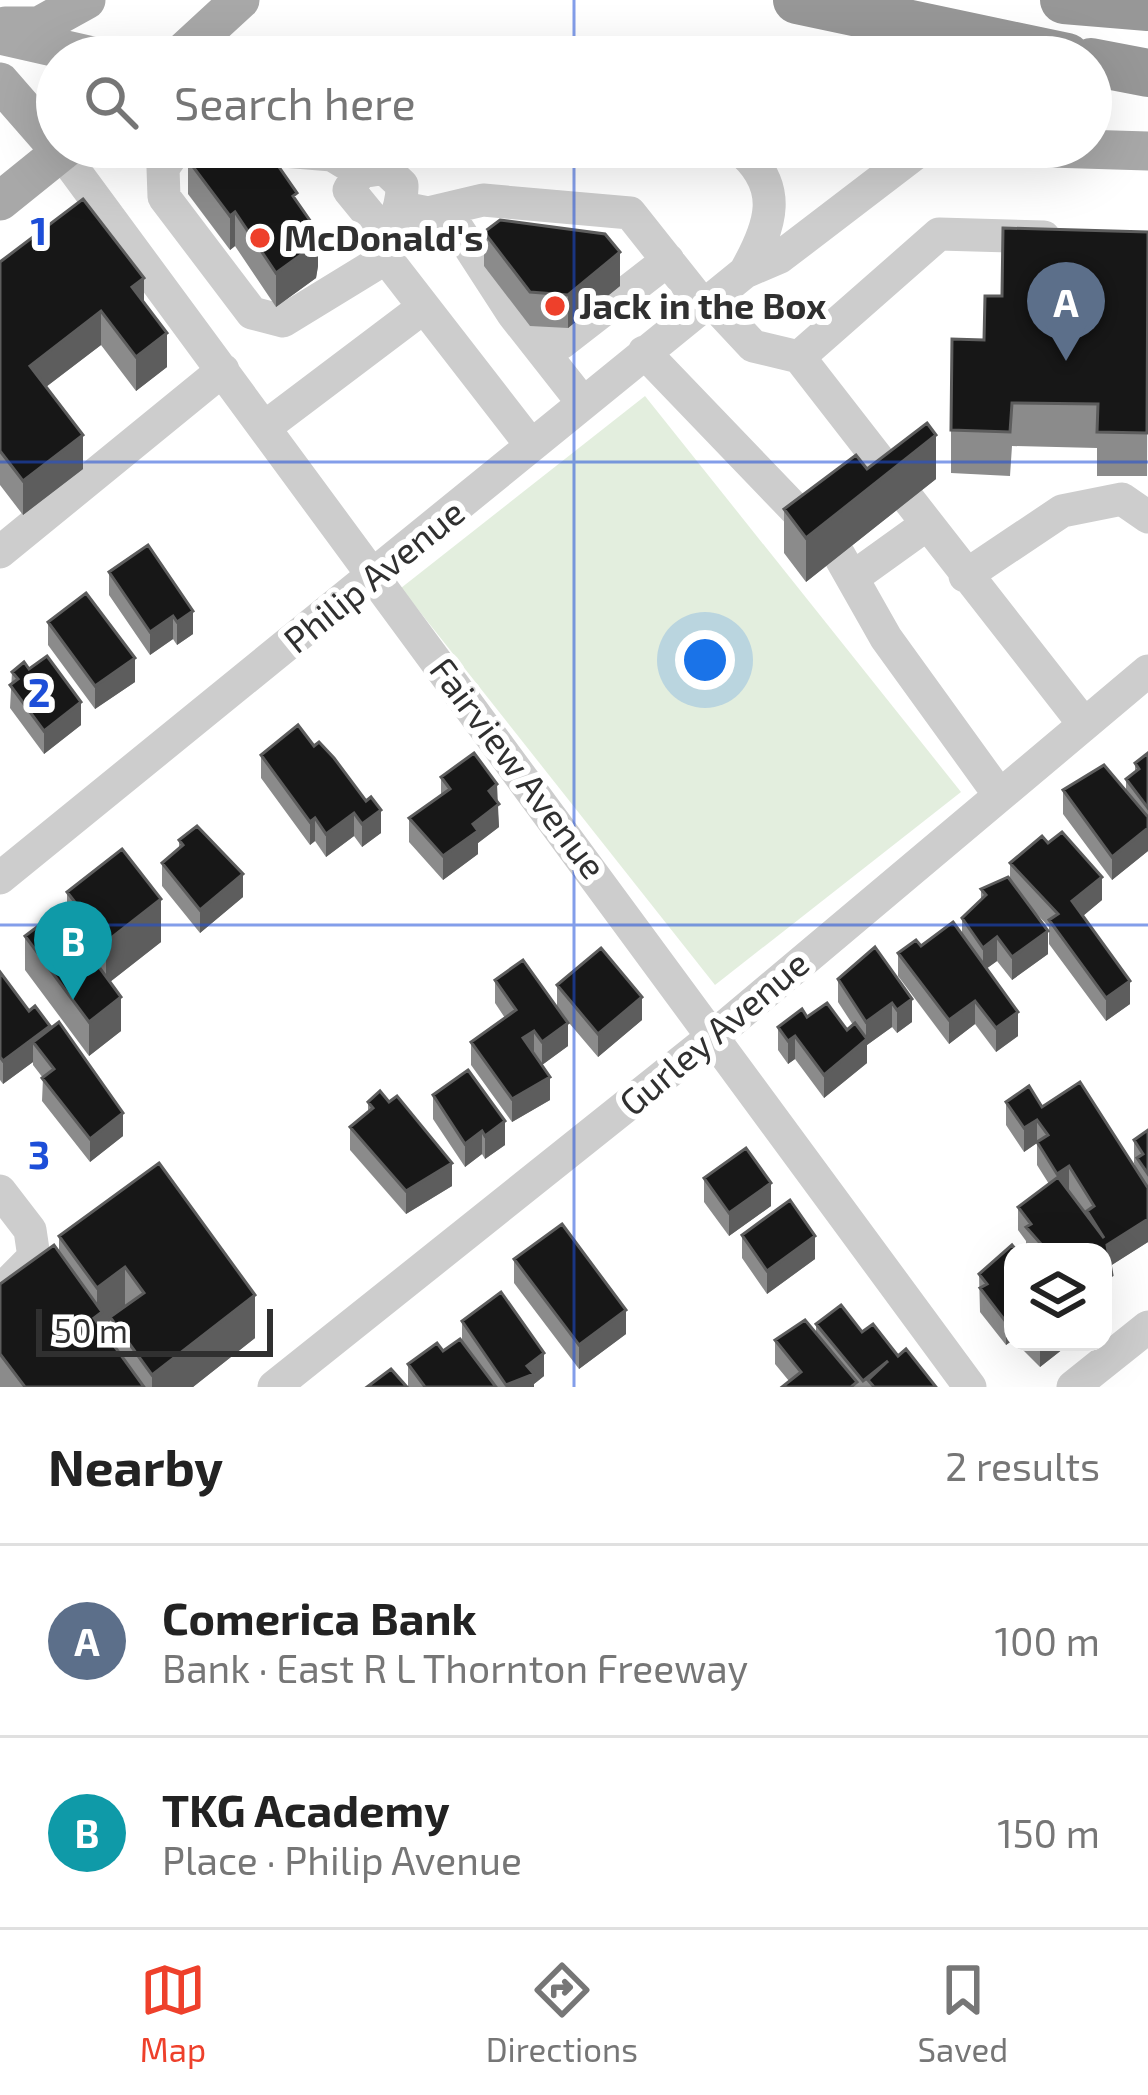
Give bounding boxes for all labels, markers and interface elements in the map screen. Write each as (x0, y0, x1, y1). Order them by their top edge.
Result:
search box (36, 36, 1112, 168)
icon: search (78, 69, 144, 135)
text: Search here (174, 75, 416, 129)
text: 1 (31, 206, 47, 253)
place label: McDonald's (284, 215, 483, 258)
marker: McDonald's (247, 225, 273, 251)
pin: A (1027, 262, 1105, 361)
place label: Jack in the Box (579, 283, 827, 326)
marker: Jack in the Box (542, 293, 568, 319)
street label: Philip Avenue (274, 489, 472, 661)
your location (675, 630, 735, 690)
street label: Fairview Avenue (422, 648, 616, 886)
text: 2 (28, 668, 50, 715)
pin: B (34, 901, 112, 1000)
street label: Gurley Avenue (610, 940, 816, 1123)
text: 3 (28, 1130, 50, 1177)
map controls (1004, 1243, 1112, 1351)
button: layers (1004, 1243, 1112, 1351)
scale bar (36, 1303, 273, 1356)
text: 50 m (54, 1310, 128, 1350)
text: Nearby (48, 1435, 223, 1496)
text: 2 results (945, 1442, 1100, 1489)
text: Comerica Bank (162, 1590, 477, 1644)
text: A (74, 1617, 100, 1664)
text: 100 m (995, 1617, 1100, 1664)
text: Bank · East R L Thornton Freeway (162, 1644, 748, 1691)
text: TKG Academy (162, 1782, 450, 1836)
text: B (75, 1809, 99, 1856)
text: 150 m (997, 1809, 1100, 1856)
text: Place · Philip Avenue (162, 1836, 522, 1883)
tab: Map (140, 1957, 206, 2069)
tab: Directions (486, 1957, 638, 2069)
tab: Saved (918, 1957, 1008, 2069)

